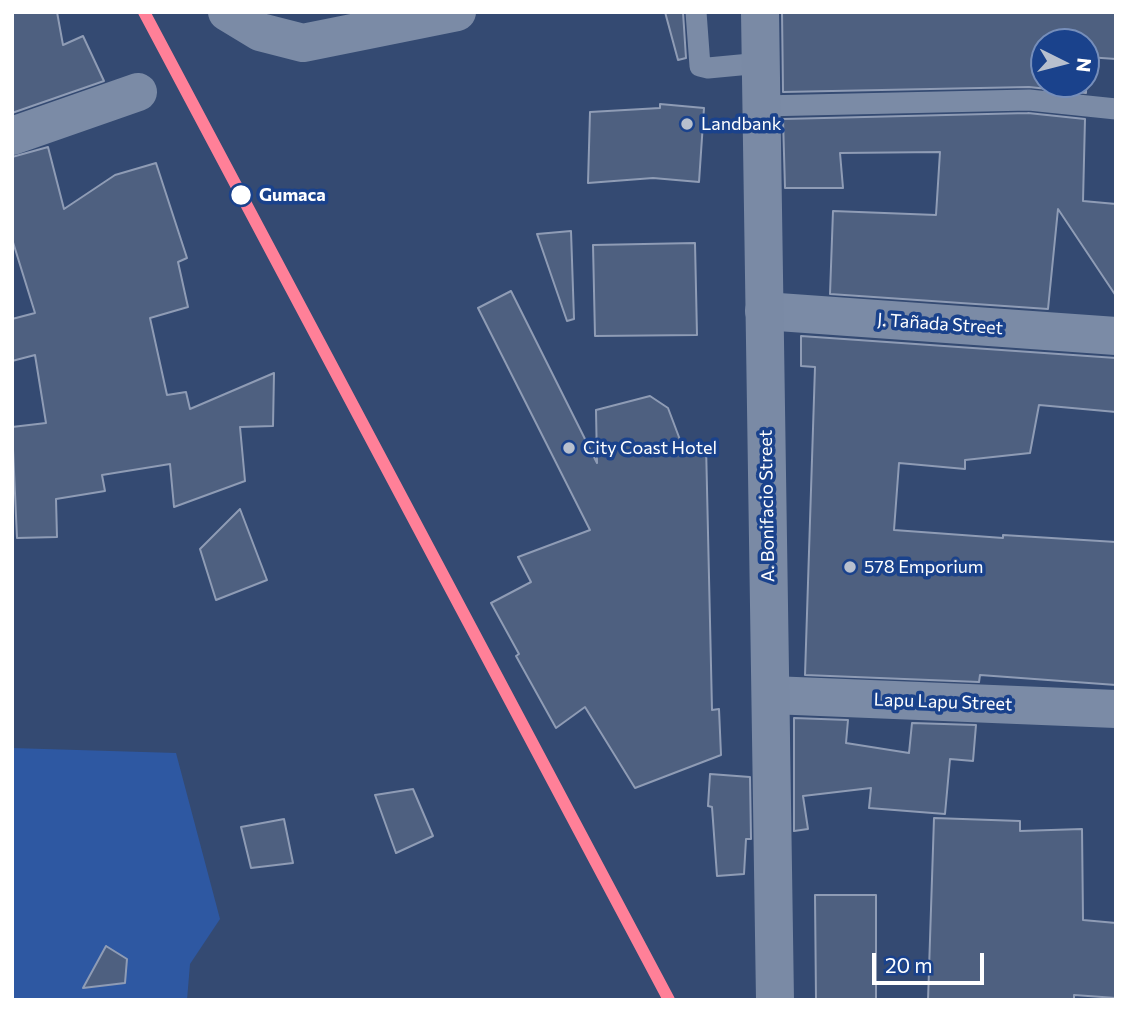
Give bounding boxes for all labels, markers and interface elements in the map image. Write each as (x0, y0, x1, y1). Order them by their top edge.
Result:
north arrow (1030, 28, 1100, 98)
text: N (1072, 57, 1097, 73)
place label: Landbank (701, 113, 782, 135)
marker: Landbank (679, 116, 695, 132)
marker: Gumaca (229, 183, 253, 207)
place label: Gumaca (259, 184, 326, 206)
street label: J. Tañada Street (876, 309, 1004, 339)
street label: A. Bonifacio Street (755, 430, 779, 582)
place label: City Coast Hotel (583, 437, 717, 459)
marker: City Coast Hotel (561, 440, 577, 456)
place label: 578 Emporium (864, 556, 984, 578)
marker: 578 Emporium (842, 559, 858, 575)
street label: Lapu Lapu Street (873, 689, 1013, 715)
scale bar (876, 939, 988, 983)
text: 20 m (885, 952, 933, 977)

